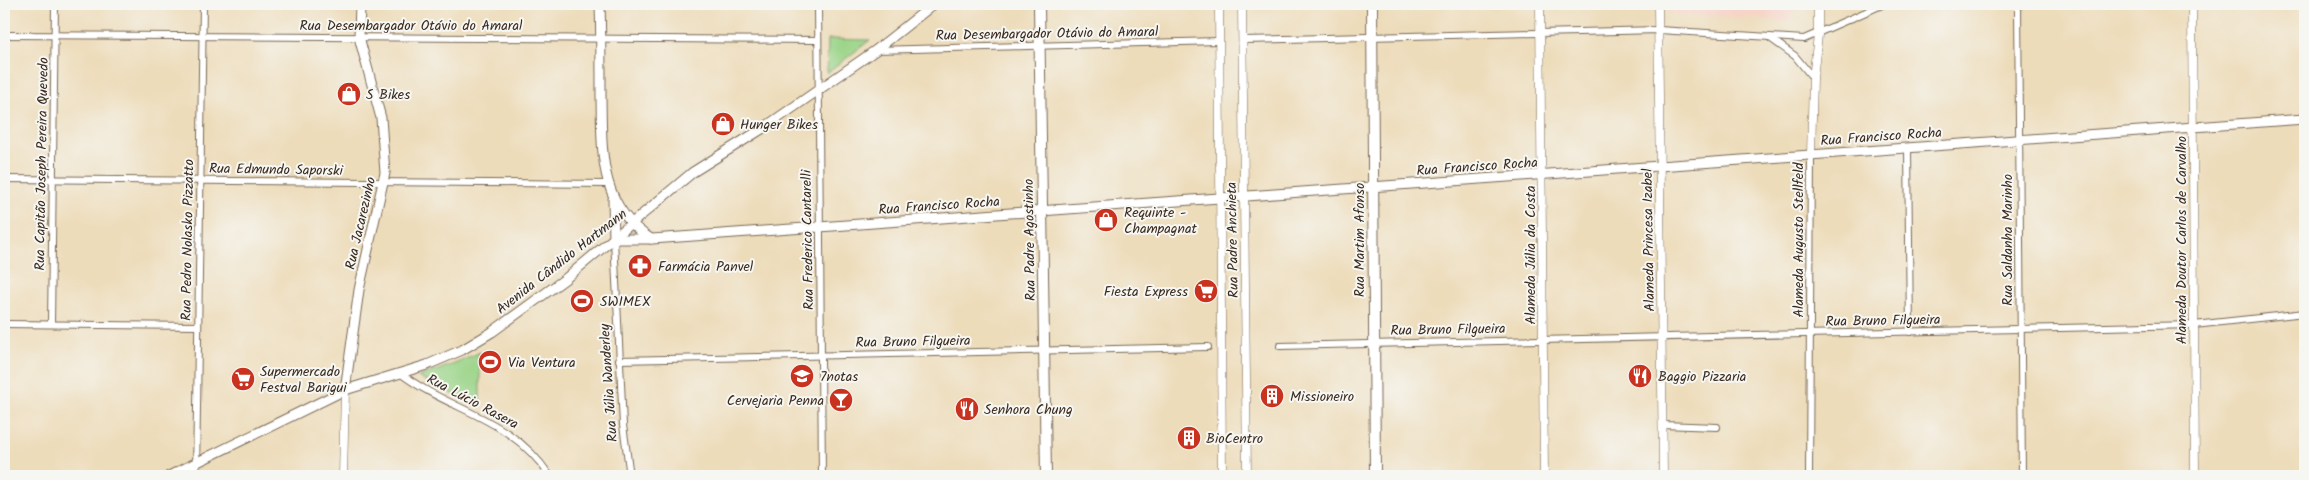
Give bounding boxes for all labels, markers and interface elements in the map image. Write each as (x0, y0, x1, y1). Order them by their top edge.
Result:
street label: Rua Desembargador Otávio do Amaral (300, 15, 523, 37)
street label: Rua Desembargador Otávio do Amaral (935, 21, 1159, 47)
street label: Rua Capitão Joseph Pereira Quevedo (29, 57, 55, 271)
shop icon: S Bikes (336, 81, 362, 107)
place label: S Bikes (366, 84, 410, 106)
shop icon: Hunger Bikes (710, 111, 736, 137)
place label: Hunger Bikes (740, 114, 818, 136)
street label: Rua Francisco Rocha (1820, 122, 1942, 152)
street label: Alameda Doutor Carlos de Carvalho (2171, 136, 2193, 344)
street label: Rua Francisco Rocha (1416, 152, 1538, 182)
street label: Rua Edmundo Saporski (209, 158, 344, 182)
street label: Rua Pedro Nolasko Pizzatto (176, 159, 200, 321)
street label: Alameda Augusto Stellfeld (1788, 161, 1810, 318)
street label: Alameda Princesa Izabel (1637, 168, 1661, 312)
street label: Rua Frederico Cantarelli (796, 169, 820, 310)
street label: Rua Saldanha Marinho (1997, 174, 2019, 306)
street label: Rua Jacarezinho (340, 175, 382, 272)
street label: Rua Padre Agostinho (1018, 179, 1042, 301)
street label: Rua Padre Anchieta (1221, 182, 1245, 298)
street label: Rua Martim Afonso (1349, 183, 1371, 297)
street label: Alameda Júlia da Costa (1520, 185, 1542, 325)
street label: Rua Francisco Rocha (878, 191, 1000, 221)
place label: Requinte - Champagnat (1124, 202, 1198, 240)
street label: Avenida Cândido Hartmann (491, 204, 632, 320)
shop icon: Requinte - Champagnat (1093, 207, 1119, 233)
pharmacy icon: Farmácia Panvel (627, 253, 653, 279)
place label: Farmácia Panvel (658, 256, 754, 278)
supermarket icon: Fiesta Express (1193, 278, 1219, 304)
place label: Fiesta Express (1104, 281, 1188, 303)
sports icon: SWIMEX (569, 288, 595, 314)
place label: SWIMEX (600, 291, 651, 313)
street label: Rua Bruno Filgueira (1825, 309, 1941, 333)
street label: Rua Bruno Filgueira (1390, 318, 1506, 342)
street label: Rua Júlia Wanderley (594, 323, 624, 443)
street label: Rua Bruno Filgueira (855, 330, 971, 354)
sports icon: Via Ventura (477, 349, 503, 375)
place label: Via Ventura (508, 352, 576, 374)
place label: Supermercado Festval Barigui (260, 361, 347, 399)
school or university icon: 7notas (789, 363, 815, 389)
restaurant icon: Baggio Pizzaria (1627, 363, 1653, 389)
supermarket icon: Supermercado Festval Barigui (230, 366, 256, 392)
place label: 7notas (820, 366, 858, 388)
place label: Baggio Pizzaria (1658, 366, 1746, 388)
street label: Rua Lúcio Rasera (423, 368, 522, 435)
building icon: Missioneiro (1259, 383, 1285, 409)
place label: Missioneiro (1290, 386, 1354, 408)
bar icon: Cervejaria Penna (828, 387, 854, 413)
place label: Cervejaria Penna (727, 390, 824, 412)
restaurant icon: Senhora Chung (954, 396, 980, 422)
place label: Senhora Chung (984, 399, 1073, 421)
building icon: BioCentro (1176, 425, 1202, 451)
place label: BioCentro (1206, 428, 1263, 450)

